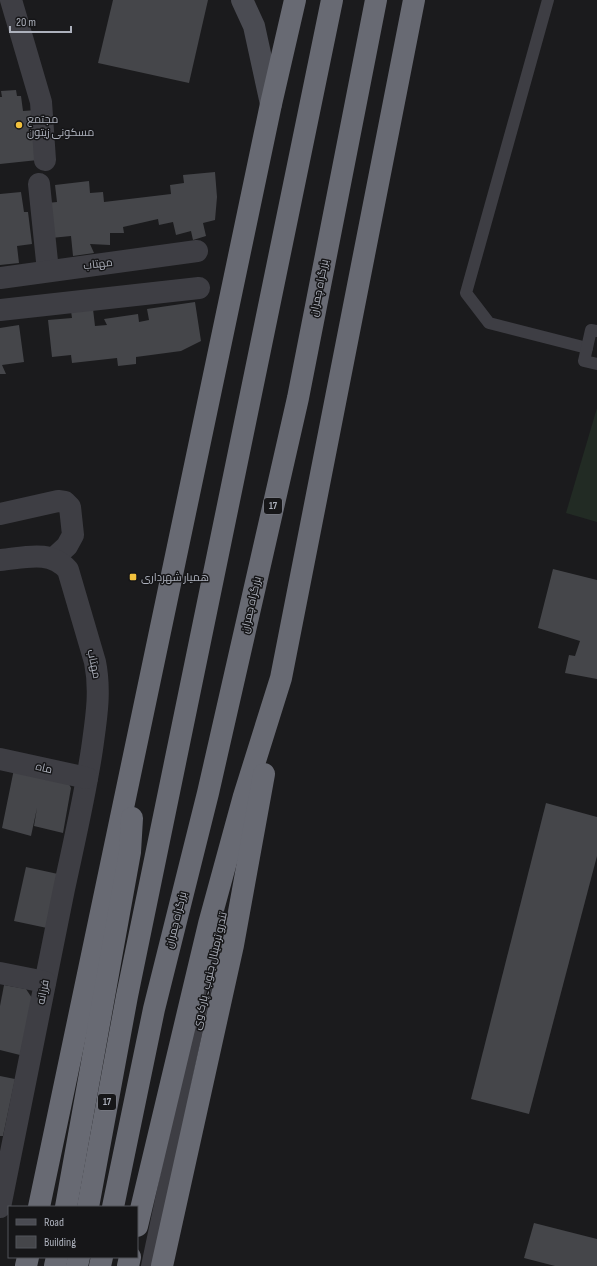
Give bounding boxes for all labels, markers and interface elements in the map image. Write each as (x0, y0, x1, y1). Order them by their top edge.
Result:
scale bar (10, 8, 71, 34)
text: 20 m (16, 15, 36, 30)
place label: مجتمع مسکونی زیتون (27, 113, 94, 139)
marker: مجتمع مسکونی زیتون (14, 120, 24, 130)
street label: مهتاب (83, 256, 113, 272)
street label: بزرگراه چمران (307, 258, 331, 318)
road number: 17 (264, 498, 282, 514)
place label: همیار شهرداری (141, 571, 209, 584)
marker: همیار شهرداری (128, 572, 138, 582)
street label: بزرگراه چمران (238, 575, 264, 635)
street label: مهتاب (85, 648, 103, 680)
street label: ماه (34, 760, 54, 776)
street label: بزرگراه چمران (163, 890, 189, 950)
street label: تندرو ترمینال جنوب ـ پارک وی (190, 911, 230, 1031)
street label: فرزانه (34, 978, 52, 1006)
road number: 17 (98, 1094, 116, 1110)
legend (8, 1206, 138, 1258)
text: Road (44, 1215, 64, 1230)
text: Building (44, 1235, 76, 1250)

